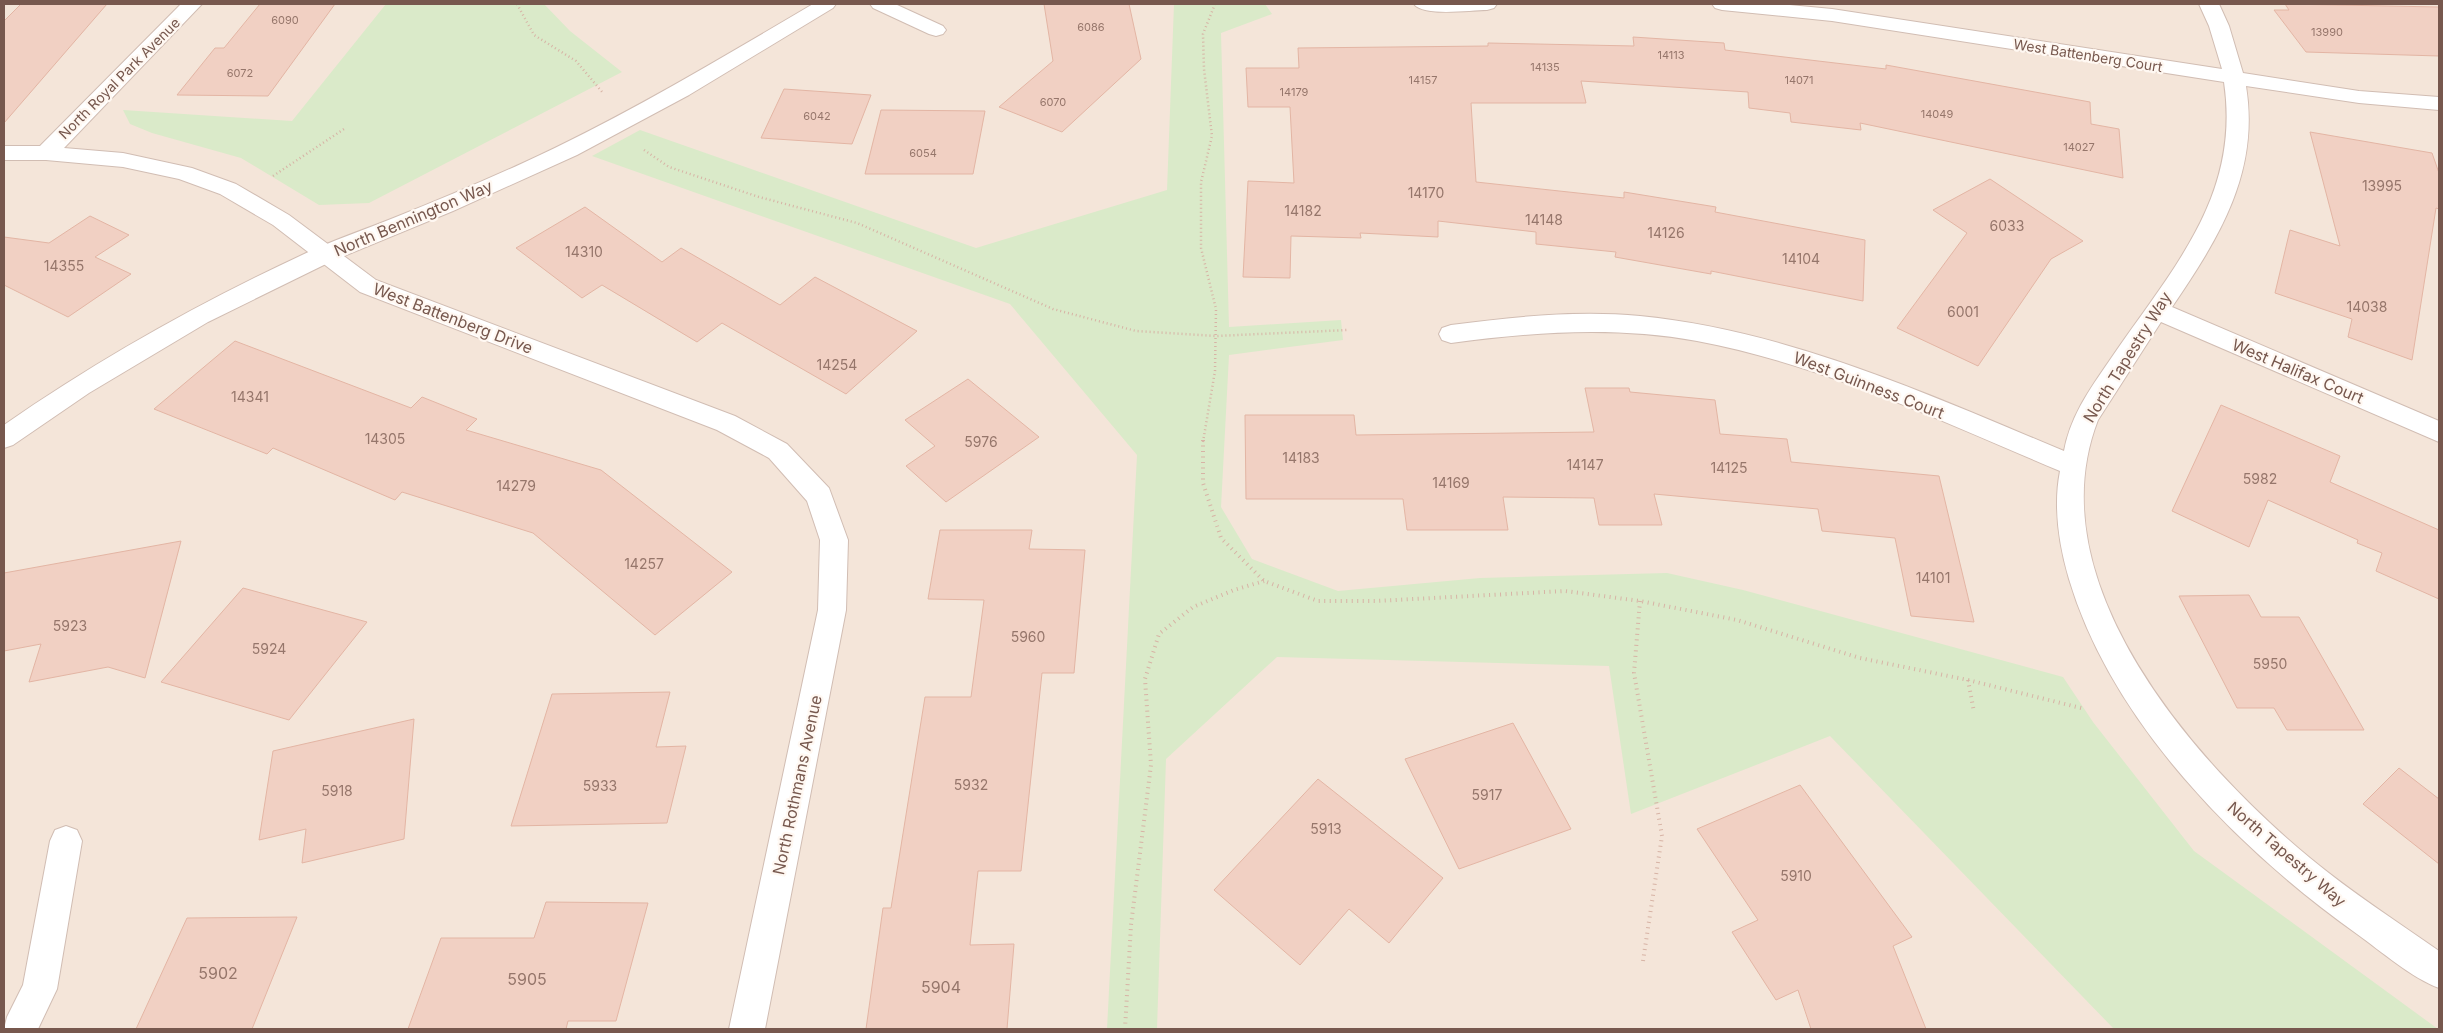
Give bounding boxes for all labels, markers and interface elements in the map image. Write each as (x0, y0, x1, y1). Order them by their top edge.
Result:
house number: 6090 (271, 13, 299, 27)
street label: North Royal Park Avenue (55, 14, 183, 142)
house number: 6086 (1077, 20, 1105, 34)
house number: 13990 (2311, 25, 2343, 39)
street label: West Battenberg Court (2012, 35, 2164, 75)
house number: 14113 (1657, 48, 1685, 62)
house number: 14135 (1530, 60, 1560, 74)
house number: 6072 (227, 66, 253, 80)
house number: 14157 (1409, 73, 1437, 87)
house number: 14071 (1784, 73, 1814, 87)
house number: 14179 (1280, 85, 1309, 99)
house number: 6070 (1040, 95, 1066, 109)
house number: 14049 (1921, 107, 1953, 121)
house number: 6042 (803, 109, 831, 123)
house number: 14027 (2063, 140, 2095, 154)
house number: 6054 (909, 146, 937, 160)
street label: North Bennington Way (331, 176, 495, 260)
house number: 13995 (2362, 177, 2402, 194)
house number: 14170 (1408, 184, 1444, 201)
house number: 14182 (1284, 202, 1322, 219)
house number: 14148 (1525, 211, 1563, 228)
house number: 6033 (1990, 217, 2024, 234)
house number: 14126 (1647, 224, 1685, 241)
house number: 14310 (565, 243, 603, 260)
house number: 14104 (1782, 250, 1820, 267)
house number: 14355 (44, 257, 84, 274)
street label: West Battenberg Drive (370, 278, 536, 358)
street label: North Tapestry Way (2079, 288, 2175, 426)
house number: 14038 (2347, 298, 2387, 315)
house number: 6001 (1947, 303, 1979, 320)
street label: West Halifax Court (2229, 334, 2367, 408)
street label: West Guinness Court (1791, 347, 1947, 423)
house number: 14254 (817, 356, 857, 373)
house number: 14341 (231, 388, 269, 405)
house number: 14305 (365, 430, 405, 447)
house number: 5976 (964, 433, 998, 450)
house number: 14183 (1282, 449, 1320, 466)
house number: 14147 (1566, 456, 1604, 473)
house number: 14125 (1710, 459, 1748, 476)
house number: 5982 (2243, 470, 2277, 487)
house number: 14169 (1432, 474, 1470, 491)
house number: 14279 (496, 477, 536, 494)
house number: 14257 (624, 555, 664, 572)
house number: 14101 (1916, 569, 1950, 586)
house number: 5923 (53, 617, 87, 634)
house number: 5960 (1011, 628, 1045, 645)
house number: 5924 (252, 640, 286, 657)
house number: 5950 (2253, 655, 2287, 672)
street label: North Rothmans Avenue (768, 693, 826, 877)
house number: 5932 (954, 776, 988, 793)
house number: 5933 (583, 777, 617, 794)
house number: 5918 (321, 782, 353, 799)
house number: 5917 (1472, 786, 1502, 803)
street label: North Tapestry Way (2224, 797, 2350, 911)
house number: 5913 (1310, 820, 1342, 837)
house number: 5910 (1780, 867, 1812, 884)
house number: 5902 (198, 963, 238, 983)
house number: 5905 (507, 969, 547, 989)
house number: 5904 (921, 977, 961, 997)

